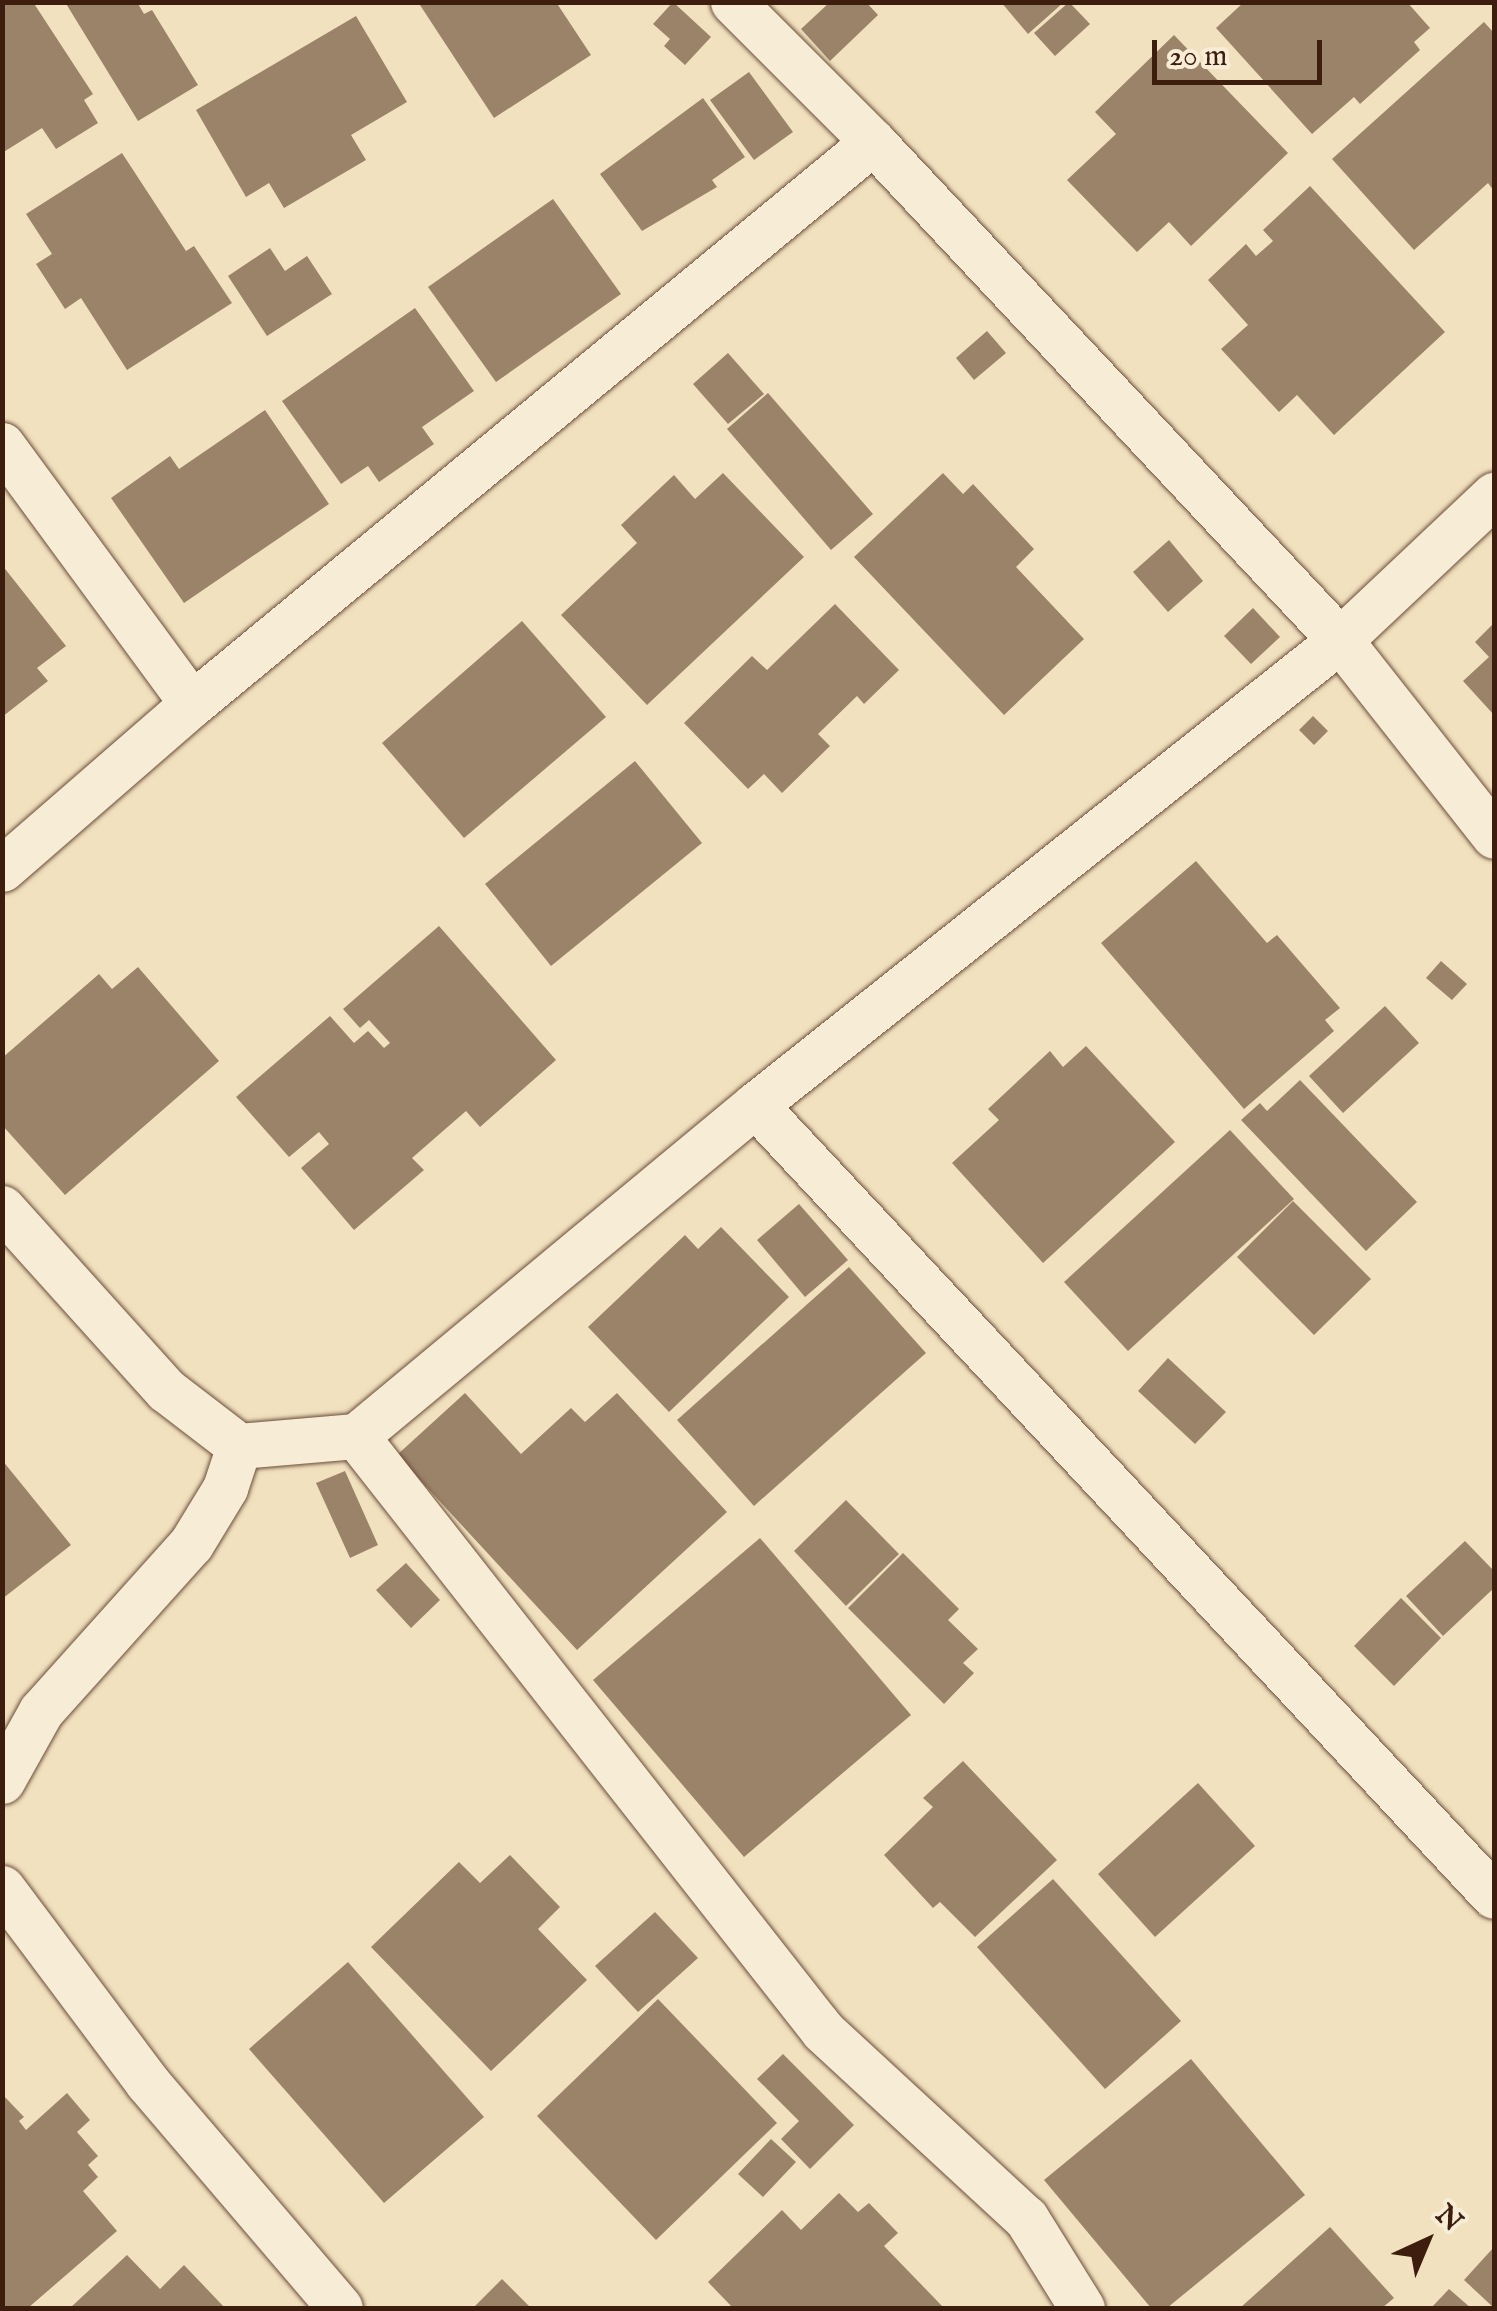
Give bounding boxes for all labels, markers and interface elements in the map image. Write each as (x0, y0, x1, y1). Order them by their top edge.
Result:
scale bar (1157, 20, 1327, 82)
text: 20 m (1169, 38, 1228, 76)
north arrow (1377, 2191, 1477, 2291)
text: N (1427, 2198, 1469, 2240)

